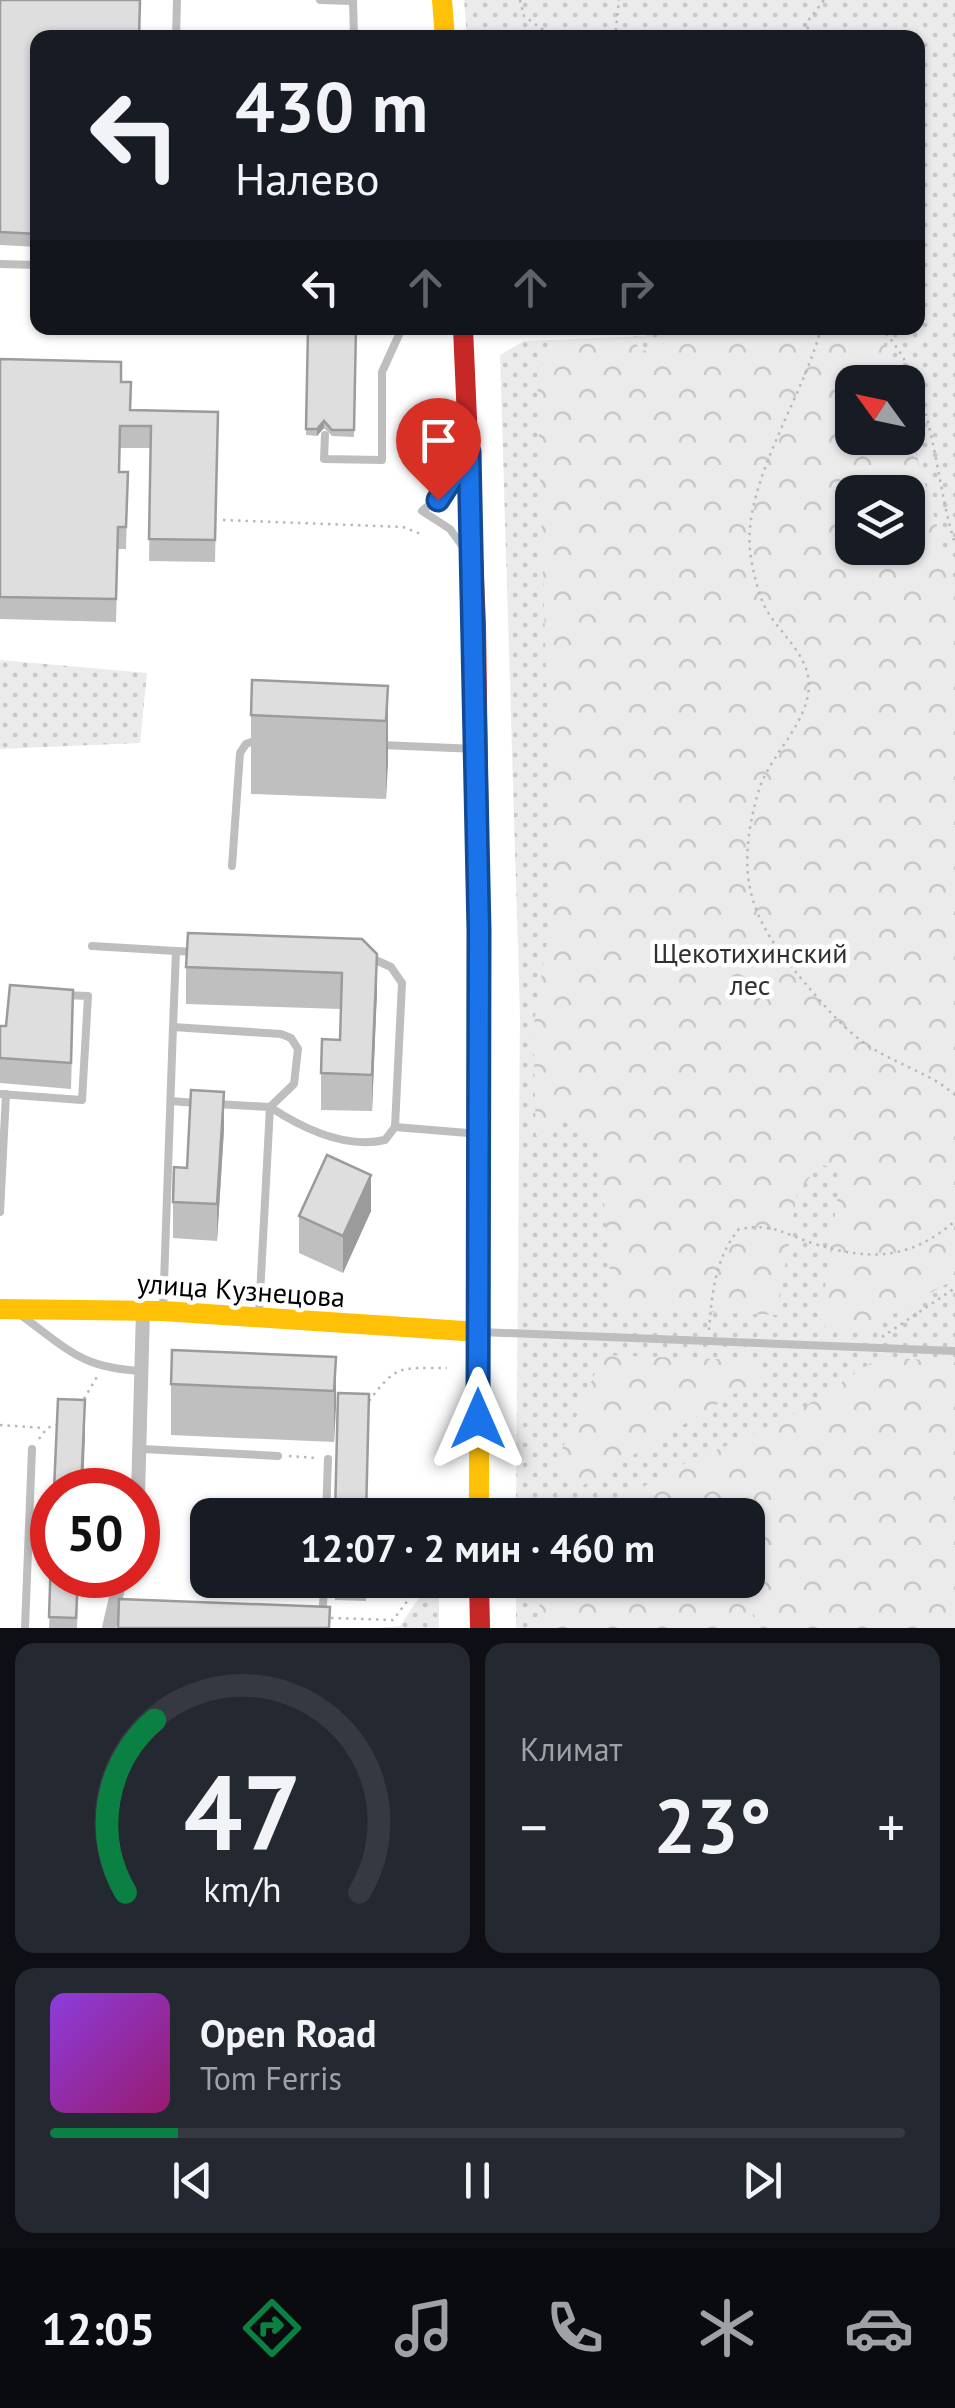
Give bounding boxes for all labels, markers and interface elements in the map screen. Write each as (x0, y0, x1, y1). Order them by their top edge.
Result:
text: 430 m (235, 61, 428, 151)
icon: left (70, 70, 200, 200)
text: Налево (235, 149, 380, 207)
icon: left (293, 260, 348, 315)
icon: ahead (398, 260, 453, 315)
icon: ahead (503, 260, 558, 315)
icon: right (608, 260, 663, 315)
north arrow (835, 365, 925, 455)
map controls (835, 365, 925, 565)
pin (396, 398, 481, 501)
icon: arrive (411, 413, 466, 468)
button: layers (835, 475, 925, 565)
park label: Щекотихинский лес (653, 934, 847, 1003)
street label: улица Кузнецова (136, 1264, 346, 1315)
position arrow (426, 1367, 530, 1471)
speed limit sign: 50 (30, 1468, 160, 1598)
text: 12:07 · 2 мин · 460 m (300, 1523, 655, 1572)
text: Климат (520, 1728, 622, 1770)
text: 47 (184, 1744, 301, 1879)
text: 23° (654, 1777, 771, 1874)
text: − (520, 1791, 548, 1862)
text: + (877, 1791, 905, 1862)
text: km/h (203, 1866, 282, 1912)
text: Open Road (200, 2008, 376, 2057)
text: Tom Ferris (200, 2057, 342, 2099)
icon: previous (165, 2153, 220, 2208)
icon: pause (450, 2153, 505, 2208)
icon: next (735, 2153, 790, 2208)
icon: directions (237, 2293, 307, 2363)
icon: music (389, 2293, 459, 2363)
icon: phone (540, 2293, 610, 2363)
icon: climate (692, 2293, 762, 2363)
icon: car (844, 2293, 914, 2363)
text: 12:05 (41, 2299, 155, 2357)

